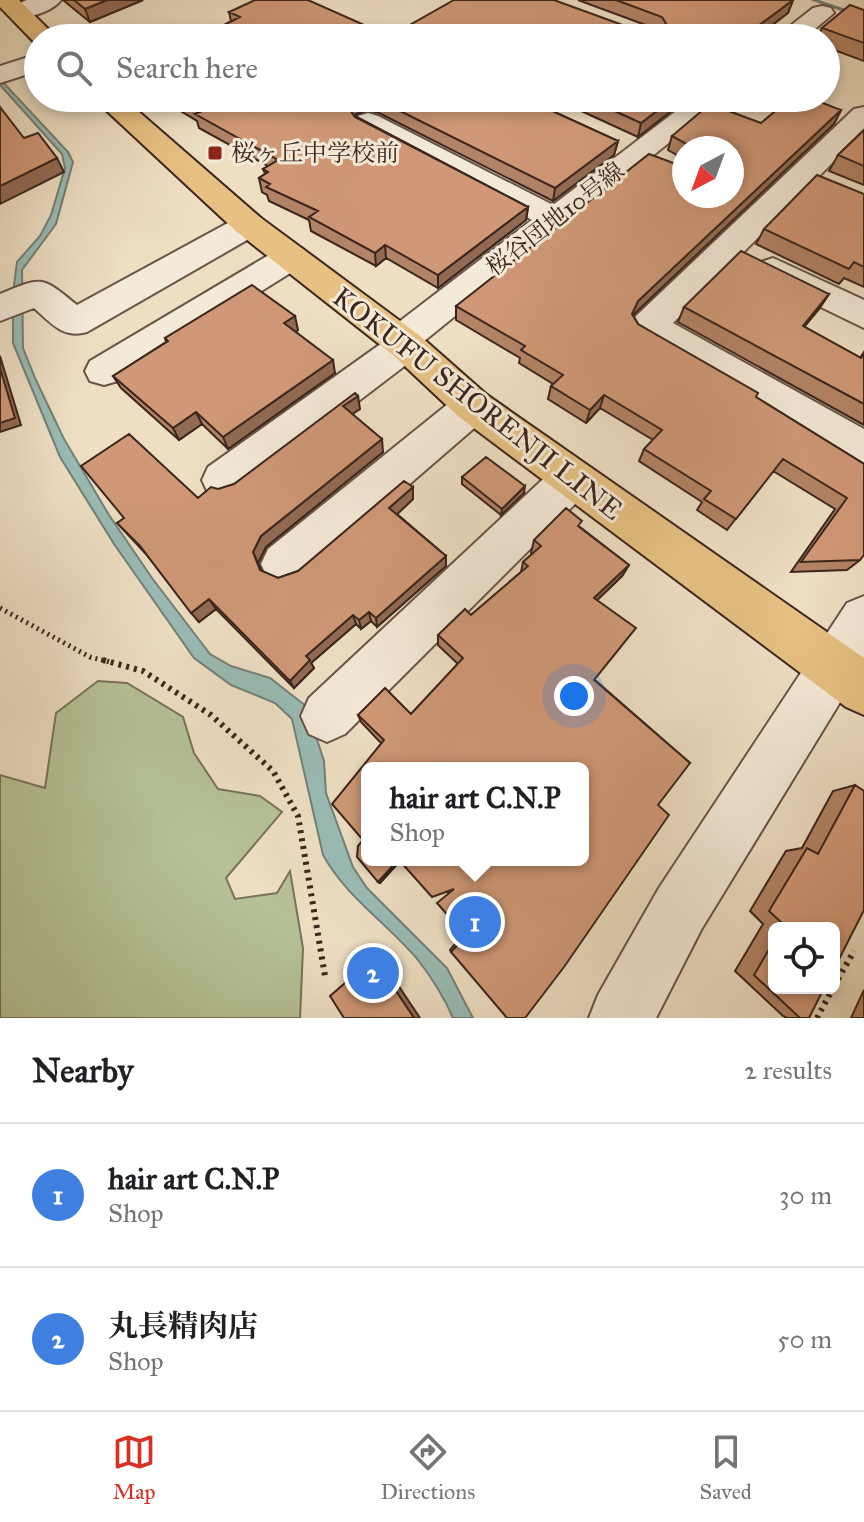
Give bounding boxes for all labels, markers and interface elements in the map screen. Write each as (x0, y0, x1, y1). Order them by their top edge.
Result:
search box (24, 24, 840, 112)
icon: search (52, 46, 96, 90)
text: Search here (116, 50, 258, 86)
north arrow (672, 136, 744, 208)
place label: 桜ヶ丘中学校前 (231, 138, 399, 168)
marker: 桜ヶ丘中学校前 (206, 144, 224, 162)
street label: 桜谷団地10号線 (480, 156, 630, 282)
street label: KOKUFU SHORENJI LINE (326, 279, 630, 528)
your location (554, 676, 594, 716)
popup (361, 762, 589, 866)
text: hair art C.N.P (389, 780, 561, 816)
text: Shop (389, 816, 445, 848)
pin: 1 (449, 892, 501, 952)
map controls (768, 922, 840, 994)
button: locate (768, 922, 840, 994)
pin: 2 (347, 943, 399, 1003)
text: Nearby (32, 1050, 134, 1091)
text: 2 results (744, 1054, 832, 1086)
text: hair art C.N.P (108, 1161, 279, 1197)
text: 1 (53, 1179, 63, 1211)
text: 30 m (779, 1179, 832, 1211)
text: Shop (108, 1197, 164, 1229)
text: 丸長精肉店 (108, 1308, 258, 1344)
text: 2 (52, 1323, 64, 1355)
text: 50 m (777, 1323, 832, 1355)
text: Shop (108, 1345, 164, 1377)
tab: Map (112, 1430, 156, 1505)
tab: Directions (380, 1430, 475, 1505)
tab: Saved (700, 1430, 752, 1505)

